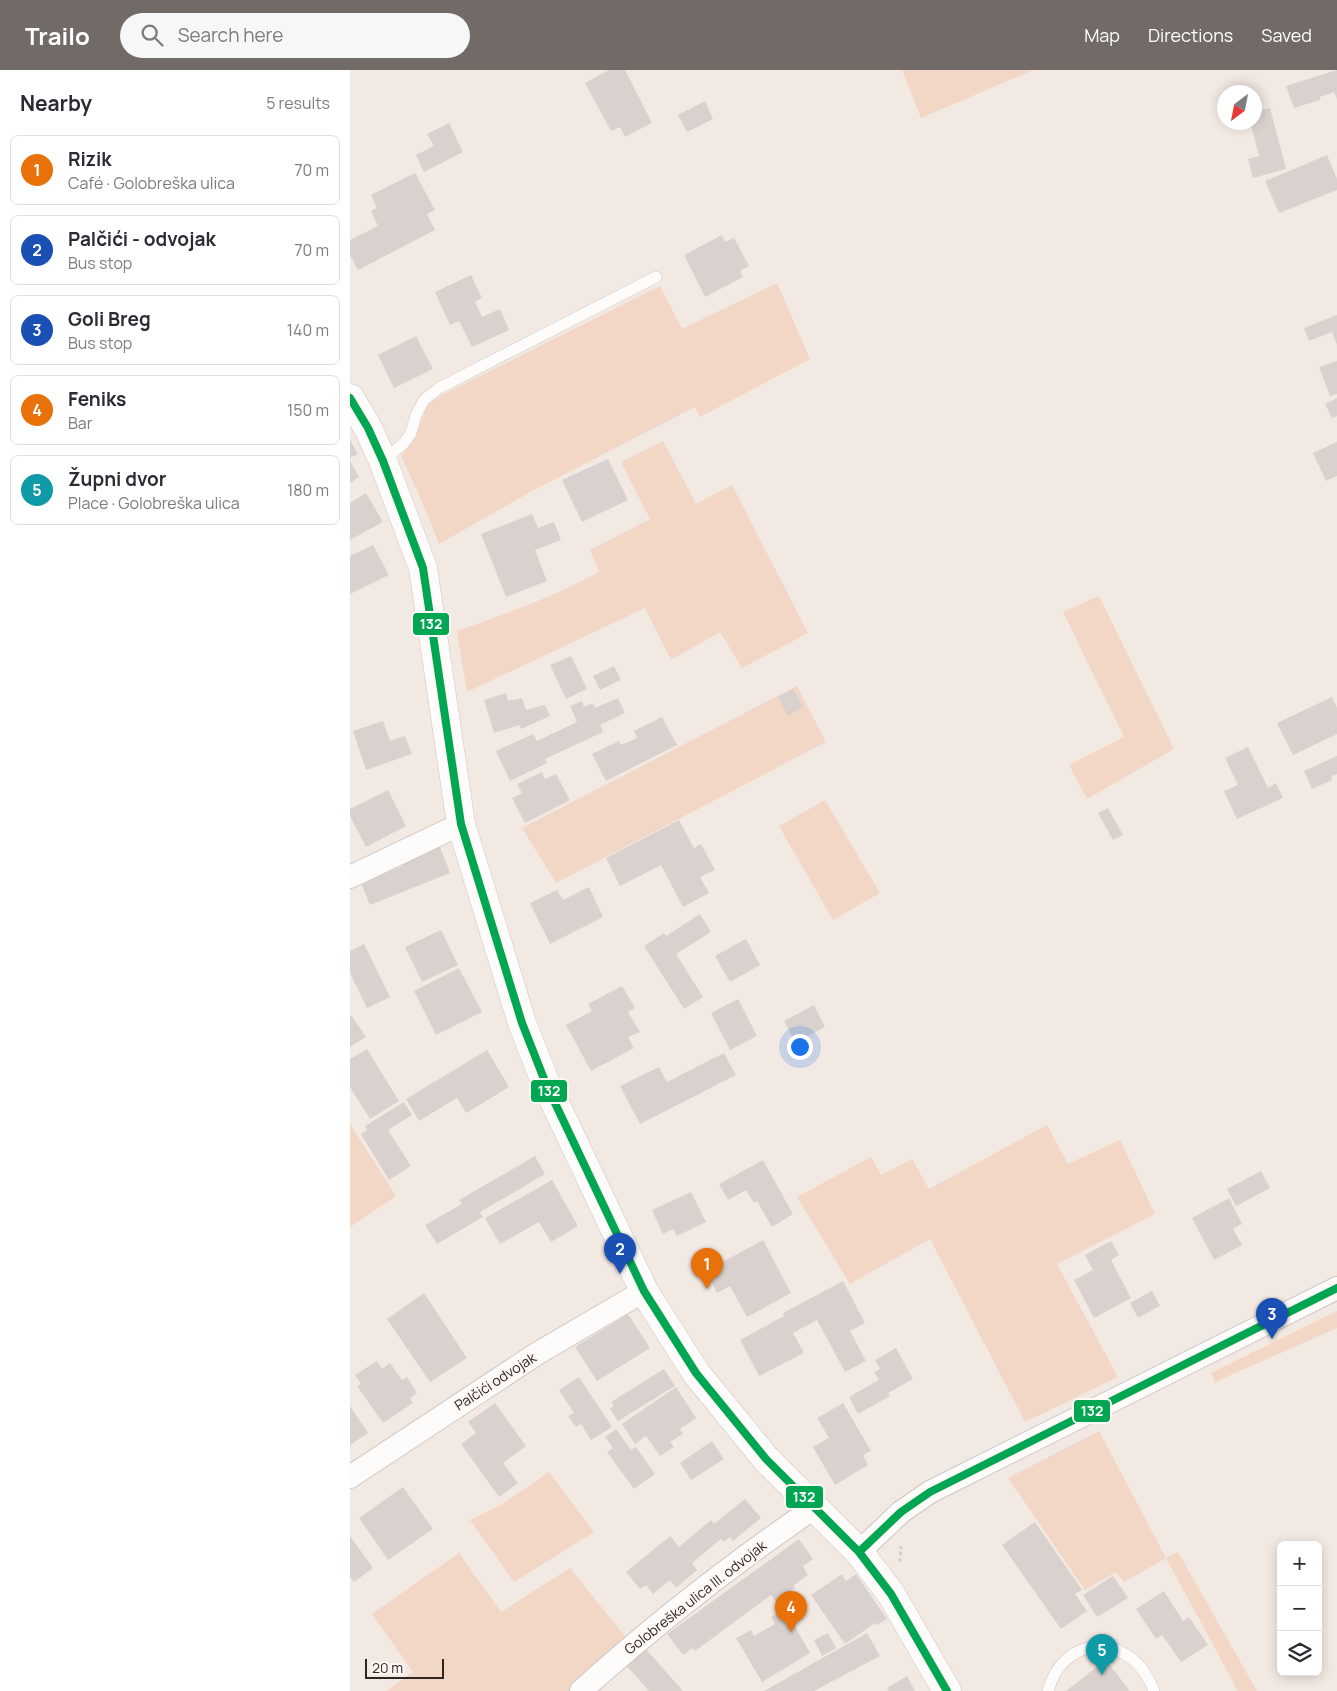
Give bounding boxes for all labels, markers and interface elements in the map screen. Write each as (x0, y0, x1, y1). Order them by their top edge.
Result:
search box (120, 13, 470, 58)
text: Trailo (25, 19, 90, 52)
icon: search (138, 21, 166, 49)
text: Search here (178, 22, 283, 48)
text: Map (1084, 23, 1120, 47)
text: Directions (1148, 23, 1233, 47)
text: Saved (1261, 23, 1312, 47)
north arrow (1217, 85, 1262, 130)
text: Nearby (20, 89, 92, 117)
text: 5 results (266, 92, 330, 114)
text: Rizik (68, 146, 112, 172)
text: 1 (33, 159, 41, 181)
text: 70 m (294, 159, 329, 181)
text: Café · Golobreška ulica (68, 172, 235, 194)
text: Palčići - odvojak (68, 226, 216, 252)
text: 2 (32, 239, 42, 261)
text: 70 m (294, 239, 329, 261)
text: Bus stop (68, 252, 132, 274)
text: Goli Breg (68, 306, 151, 332)
text: 3 (32, 319, 42, 341)
text: 140 m (287, 319, 329, 341)
text: Bus stop (68, 332, 132, 354)
text: Feniks (68, 386, 126, 412)
text: 4 (32, 399, 42, 421)
text: 150 m (287, 399, 329, 421)
text: Bar (68, 412, 92, 434)
text: Župni dvor (68, 466, 166, 492)
text: 5 (32, 479, 42, 501)
text: 180 m (287, 479, 329, 501)
text: Place · Golobreška ulica (68, 492, 240, 514)
line badge: 132 (412, 612, 450, 636)
text: 132 (420, 614, 442, 633)
your location (787, 1034, 813, 1060)
line badge: 132 (530, 1079, 568, 1103)
text: 132 (538, 1081, 560, 1100)
pin: 2 (604, 1233, 636, 1274)
pin: 1 (691, 1248, 723, 1289)
pin: 3 (1256, 1298, 1288, 1339)
street label: Palčići odvojak (451, 1347, 540, 1414)
line badge: 132 (1073, 1399, 1111, 1423)
text: 132 (1081, 1401, 1103, 1420)
line badge: 132 (785, 1485, 824, 1509)
text: 132 (793, 1487, 815, 1506)
street label: Golobreška ulica III. odvojak (620, 1535, 771, 1658)
map controls (1277, 1541, 1322, 1676)
button: + (1277, 1541, 1322, 1586)
button: − (1277, 1586, 1322, 1631)
pin: 4 (775, 1591, 807, 1632)
button: layers (1277, 1631, 1322, 1676)
pin: 5 (1086, 1634, 1118, 1675)
scale bar (365, 1656, 444, 1679)
text: 20 m (372, 1658, 403, 1677)

